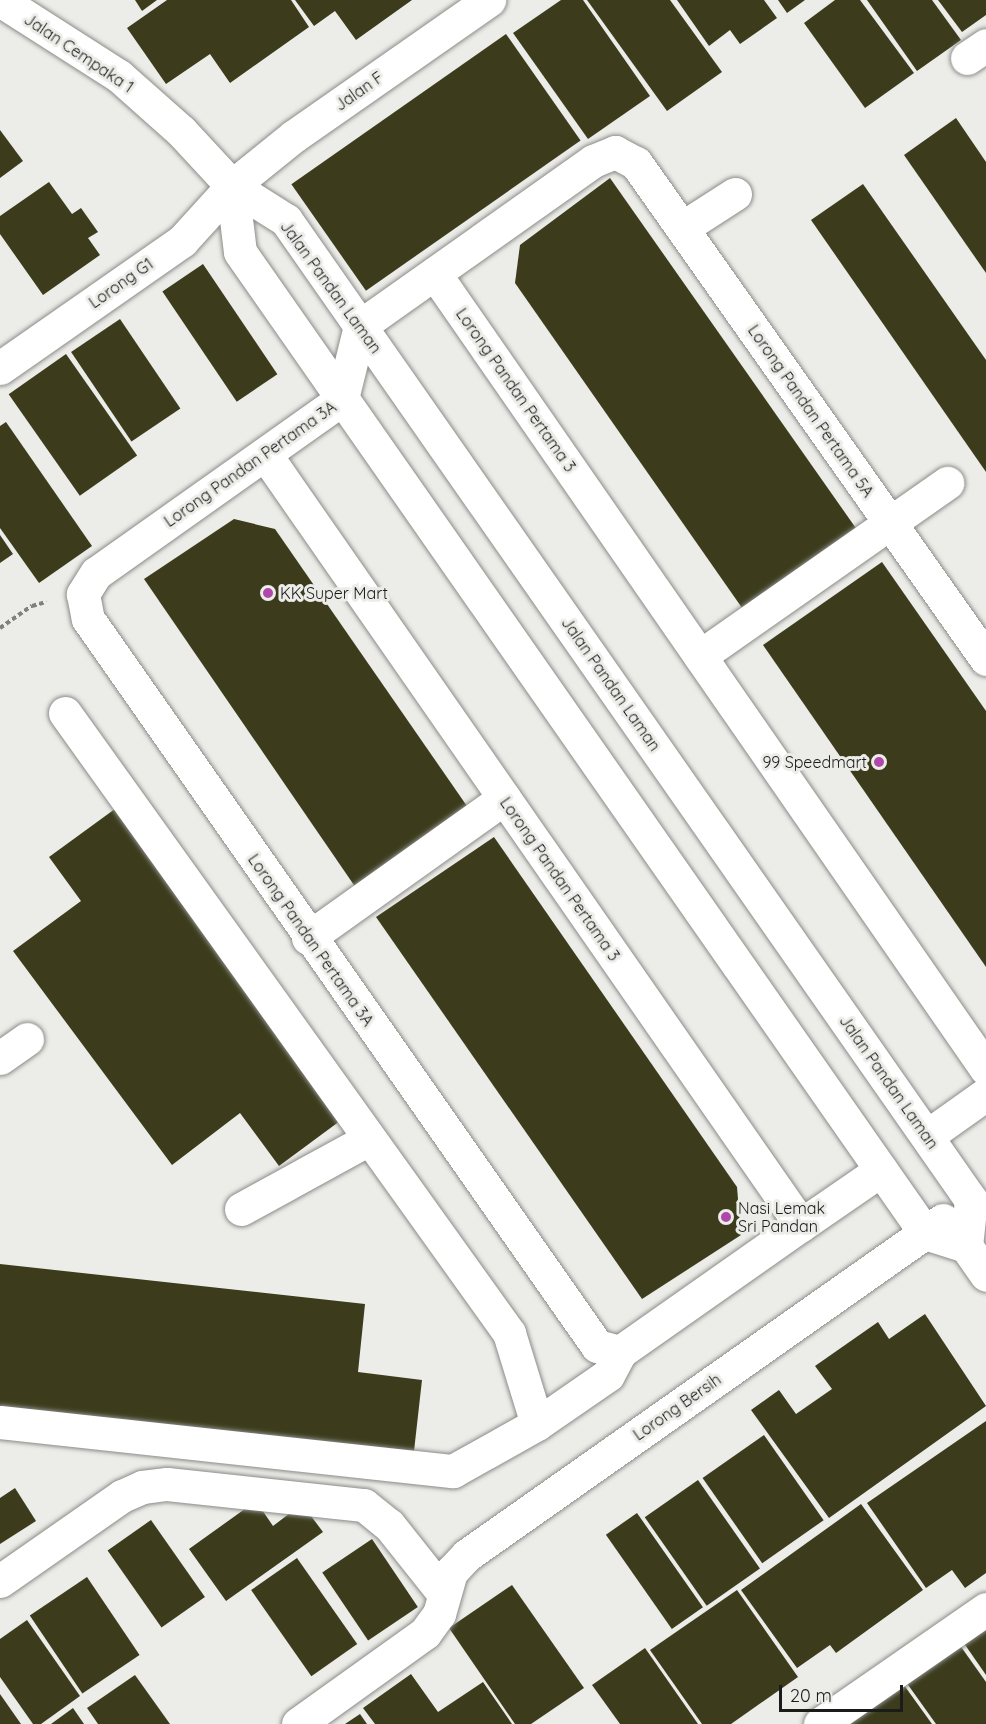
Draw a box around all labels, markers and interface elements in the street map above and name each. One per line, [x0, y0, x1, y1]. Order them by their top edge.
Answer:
street label: Jalan Cempaka 1 [21, 9, 137, 97]
street label: Jalan F [331, 67, 387, 115]
street label: Jalan Pandan Laman [277, 217, 385, 357]
street label: Lorong G1 [85, 254, 157, 312]
street label: Lorong Pandan Pertama 3 [452, 304, 580, 476]
street label: Lorong Pandan Pertama 5A [744, 321, 878, 501]
street label: Lorong Pandan Pertama 3A [160, 397, 340, 531]
place label: KK Super Mart [280, 583, 388, 603]
marker: KK Super Mart [261, 586, 275, 600]
street label: Jalan Pandan Laman [558, 613, 664, 755]
place label: 99 Speedmart [762, 752, 867, 772]
marker: 99 Speedmart [872, 755, 886, 769]
street label: Lorong Pandan Pertama 3 [496, 793, 624, 965]
street label: Lorong Pandan Pertama 3A [244, 850, 378, 1030]
street label: Jalan Pandan Laman [836, 1011, 942, 1153]
place label: Nasi Lemak Sri Pandan [738, 1198, 825, 1236]
marker: Nasi Lemak Sri Pandan [719, 1210, 733, 1224]
street label: Lorong Bersih [629, 1370, 725, 1444]
scale bar [782, 1673, 906, 1711]
text: 20 m [790, 1684, 832, 1707]

